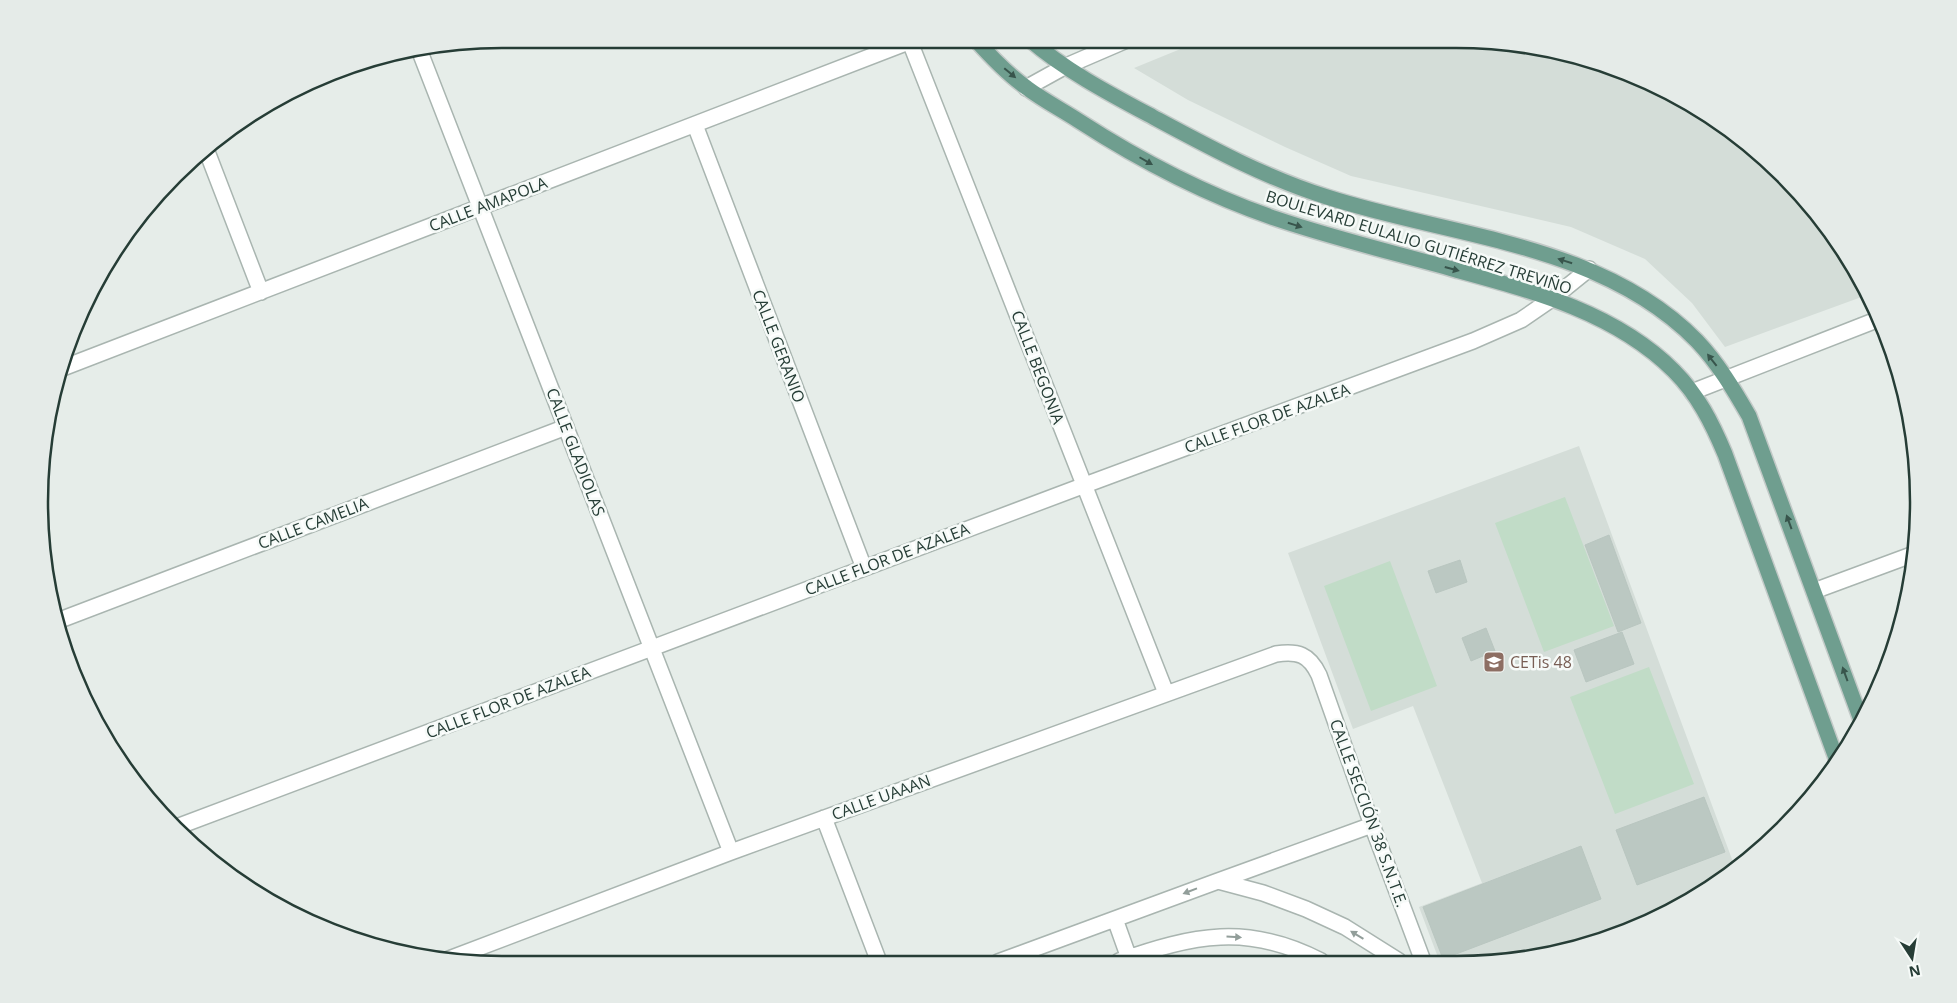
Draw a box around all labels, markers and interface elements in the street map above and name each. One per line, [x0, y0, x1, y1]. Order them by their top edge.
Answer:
one-way arrow [1003, 68, 1016, 79]
one-way arrow [1139, 157, 1153, 166]
street label: CALLE AMAPOLA [426, 171, 551, 237]
street label: BOULEVARD EULALIO GUTIÉRREZ TREVIÑO [1263, 185, 1575, 299]
one-way arrow [1288, 221, 1303, 229]
one-way arrow [1557, 257, 1572, 265]
one-way arrow [1444, 265, 1459, 273]
street label: CALLE GERANIO [747, 286, 811, 406]
street label: CALLE BEGONIA [1006, 307, 1070, 428]
one-way arrow [1707, 354, 1718, 367]
street label: CALLE FLOR DE AZALEA [1181, 378, 1354, 458]
street label: CALLE GLADIOLAS [541, 385, 611, 520]
street label: CALLE CAMELIA [255, 492, 372, 554]
one-way arrow [1785, 514, 1792, 529]
street label: CALLE FLOR DE AZALEA [802, 517, 973, 601]
school or university icon: CETis 48 [1482, 650, 1506, 674]
place label: CETis 48 [1510, 651, 1572, 673]
street label: CALLE FLOR DE AZALEA [423, 660, 594, 744]
one-way arrow [1841, 666, 1849, 681]
street label: CALLE SECCIÓN 38 S.N.T.E. [1325, 716, 1413, 910]
street label: CALLE UAAAN [828, 769, 934, 825]
one-way arrow [1182, 887, 1197, 895]
one-way arrow [1351, 930, 1364, 940]
one-way arrow [1227, 933, 1243, 941]
north arrow [1887, 933, 1937, 983]
text: N [1907, 961, 1922, 982]

